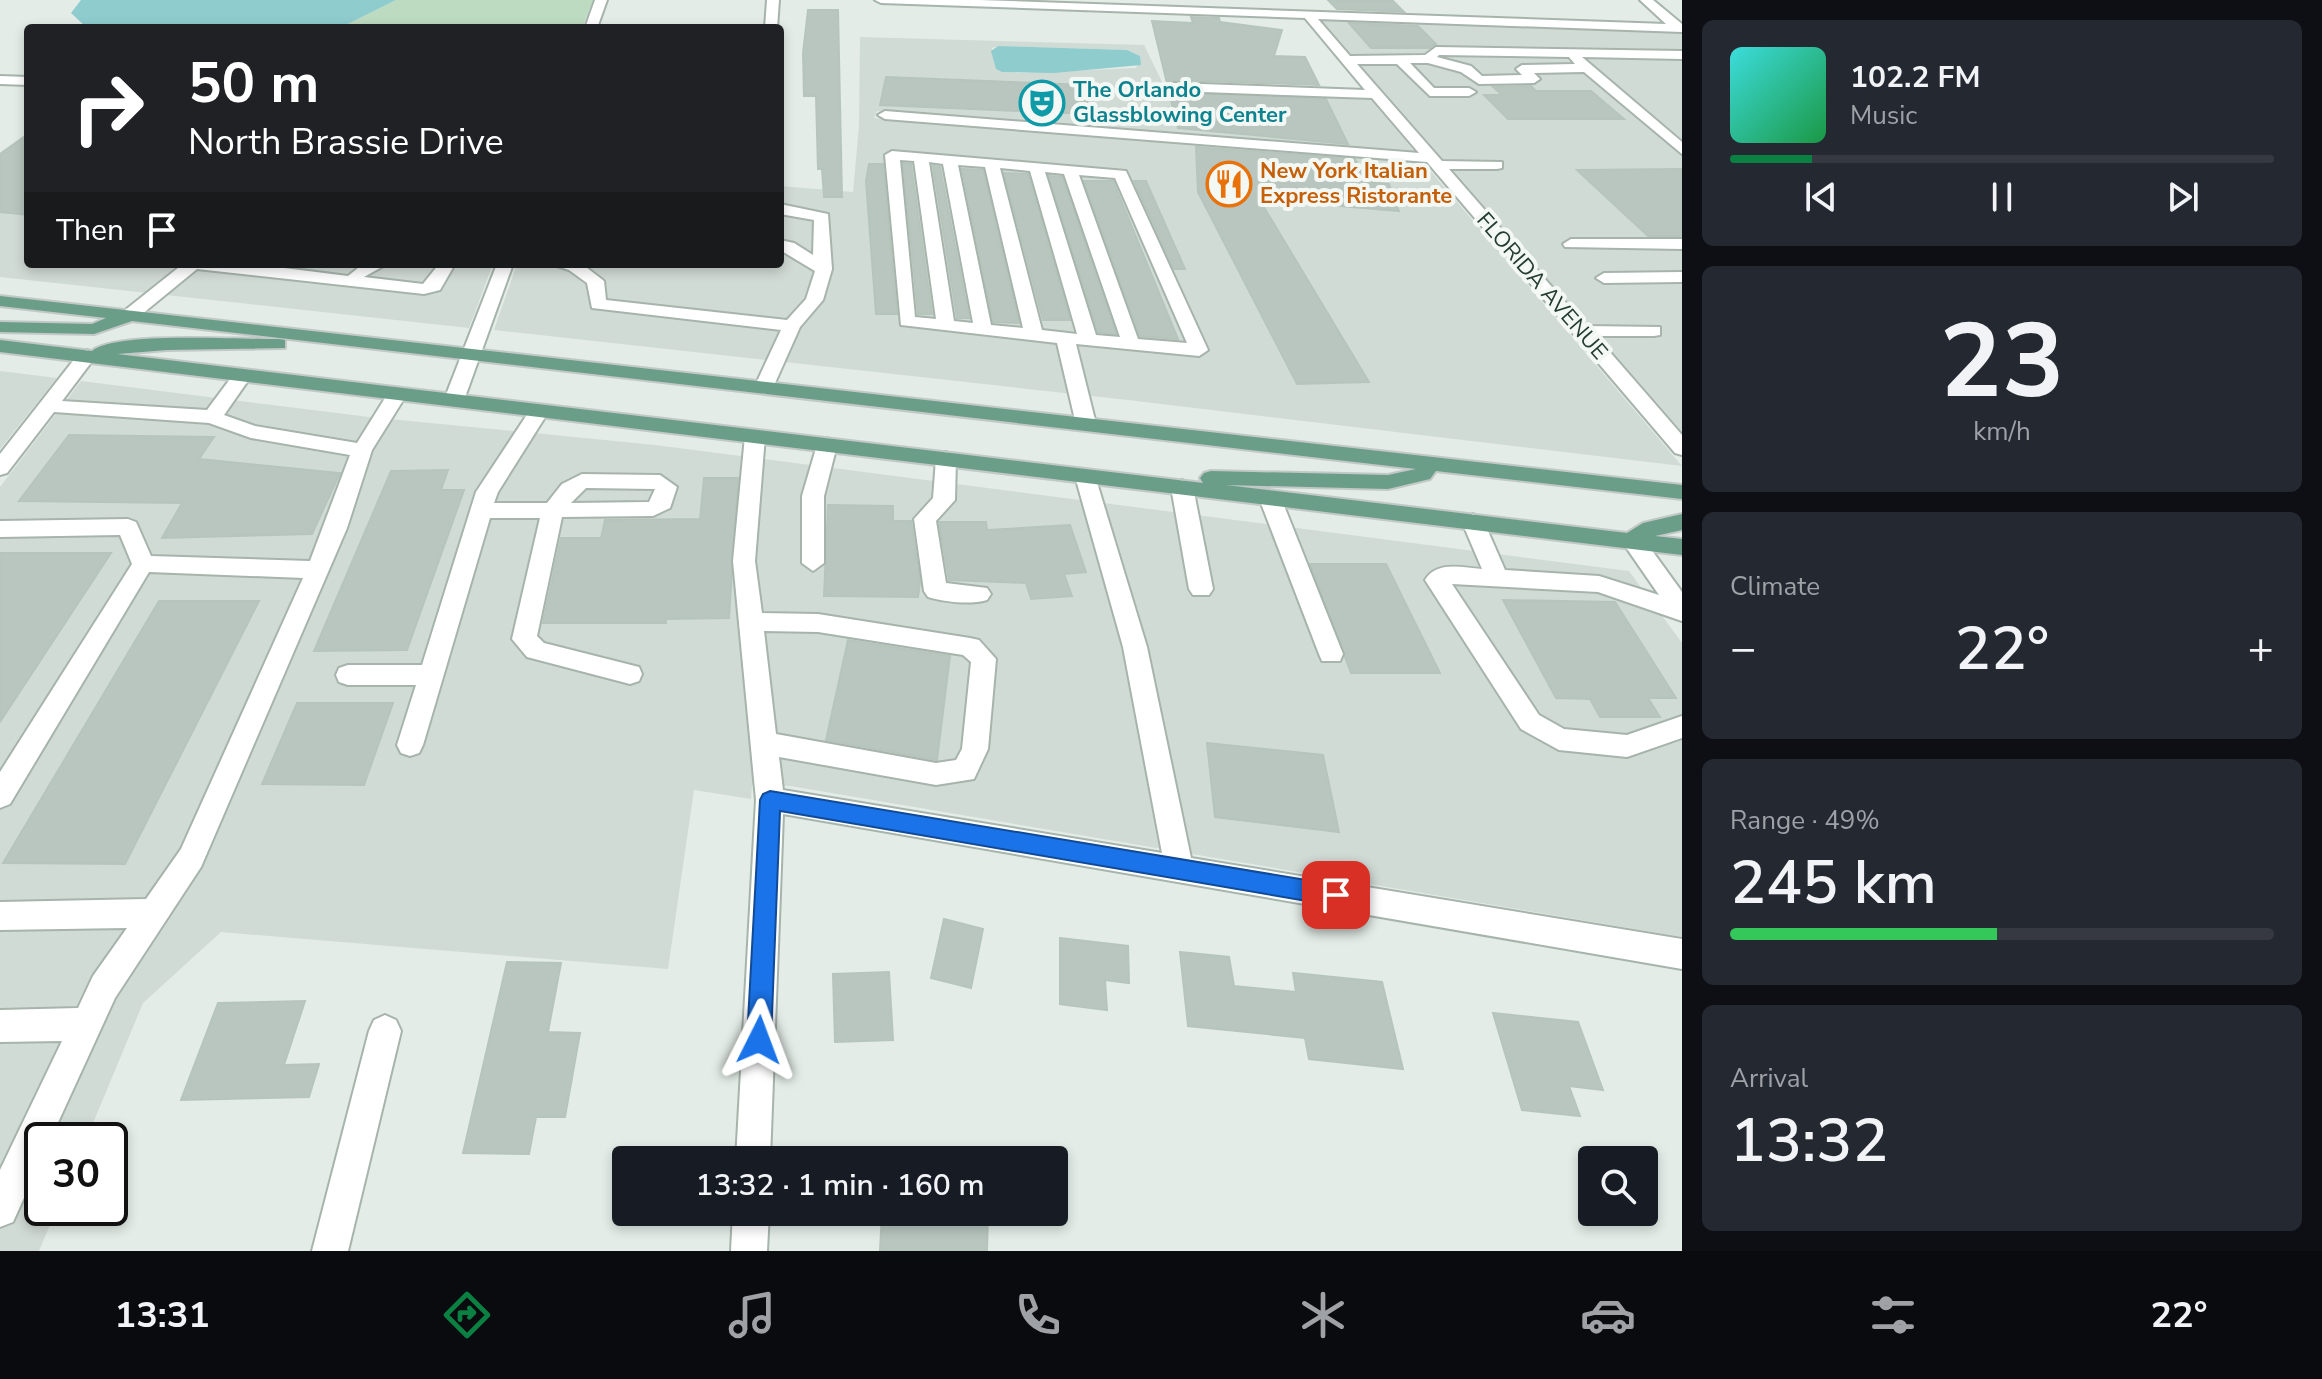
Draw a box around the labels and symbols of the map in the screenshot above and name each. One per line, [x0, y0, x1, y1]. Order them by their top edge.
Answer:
place label: The Orlando Glassblowing Center [1073, 75, 1287, 130]
theatre icon: The Orlando Glassblowing Center [1018, 79, 1066, 127]
place label: New York Italian Express Ristorante [1260, 156, 1452, 211]
restaurant icon: New York Italian Express Ristorante [1205, 160, 1253, 208]
street label: FLORIDA AVENUE [1470, 206, 1614, 366]
pin [1302, 861, 1370, 929]
position arrow [717, 998, 801, 1082]
speed limit sign: 30 [24, 1122, 128, 1226]

